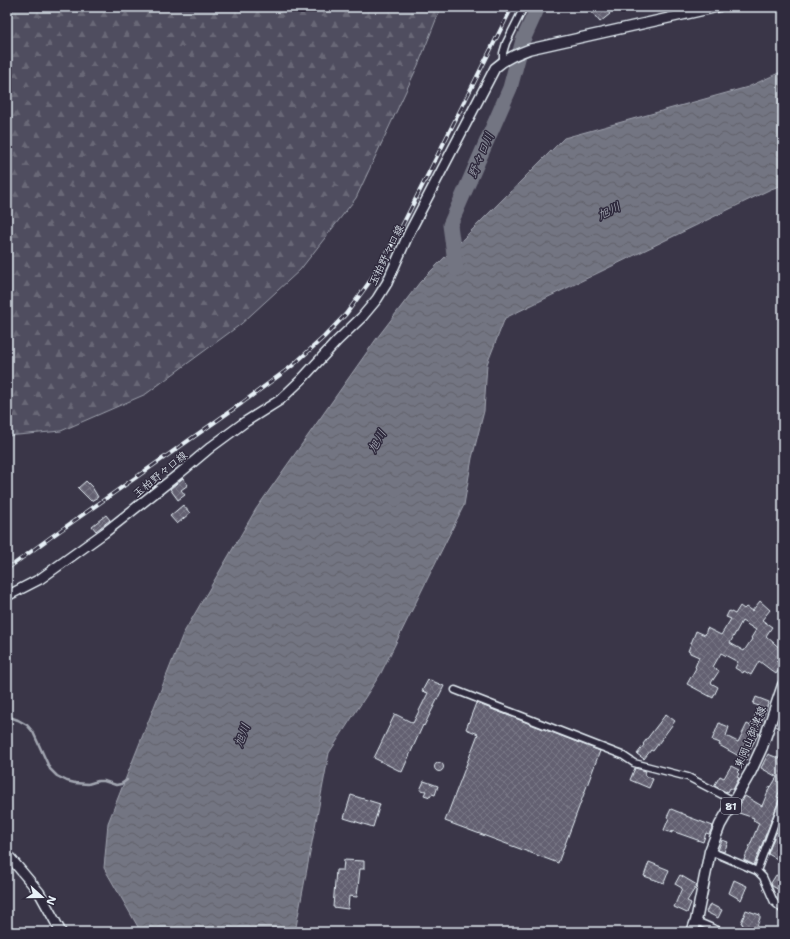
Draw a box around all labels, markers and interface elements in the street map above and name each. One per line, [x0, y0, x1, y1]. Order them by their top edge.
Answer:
water label: 野々口川 [464, 130, 498, 180]
water label: 旭川 [595, 199, 623, 223]
street label: 玉柏野々口線 [365, 222, 408, 288]
water label: 旭川 [364, 427, 390, 455]
street label: 玉柏野々口線 [130, 448, 191, 501]
street label: 東岡山御津線 [731, 704, 770, 771]
water label: 旭川 [230, 721, 254, 749]
road number: 81 [721, 798, 741, 814]
north arrow [22, 877, 62, 917]
text: N [42, 894, 59, 907]

